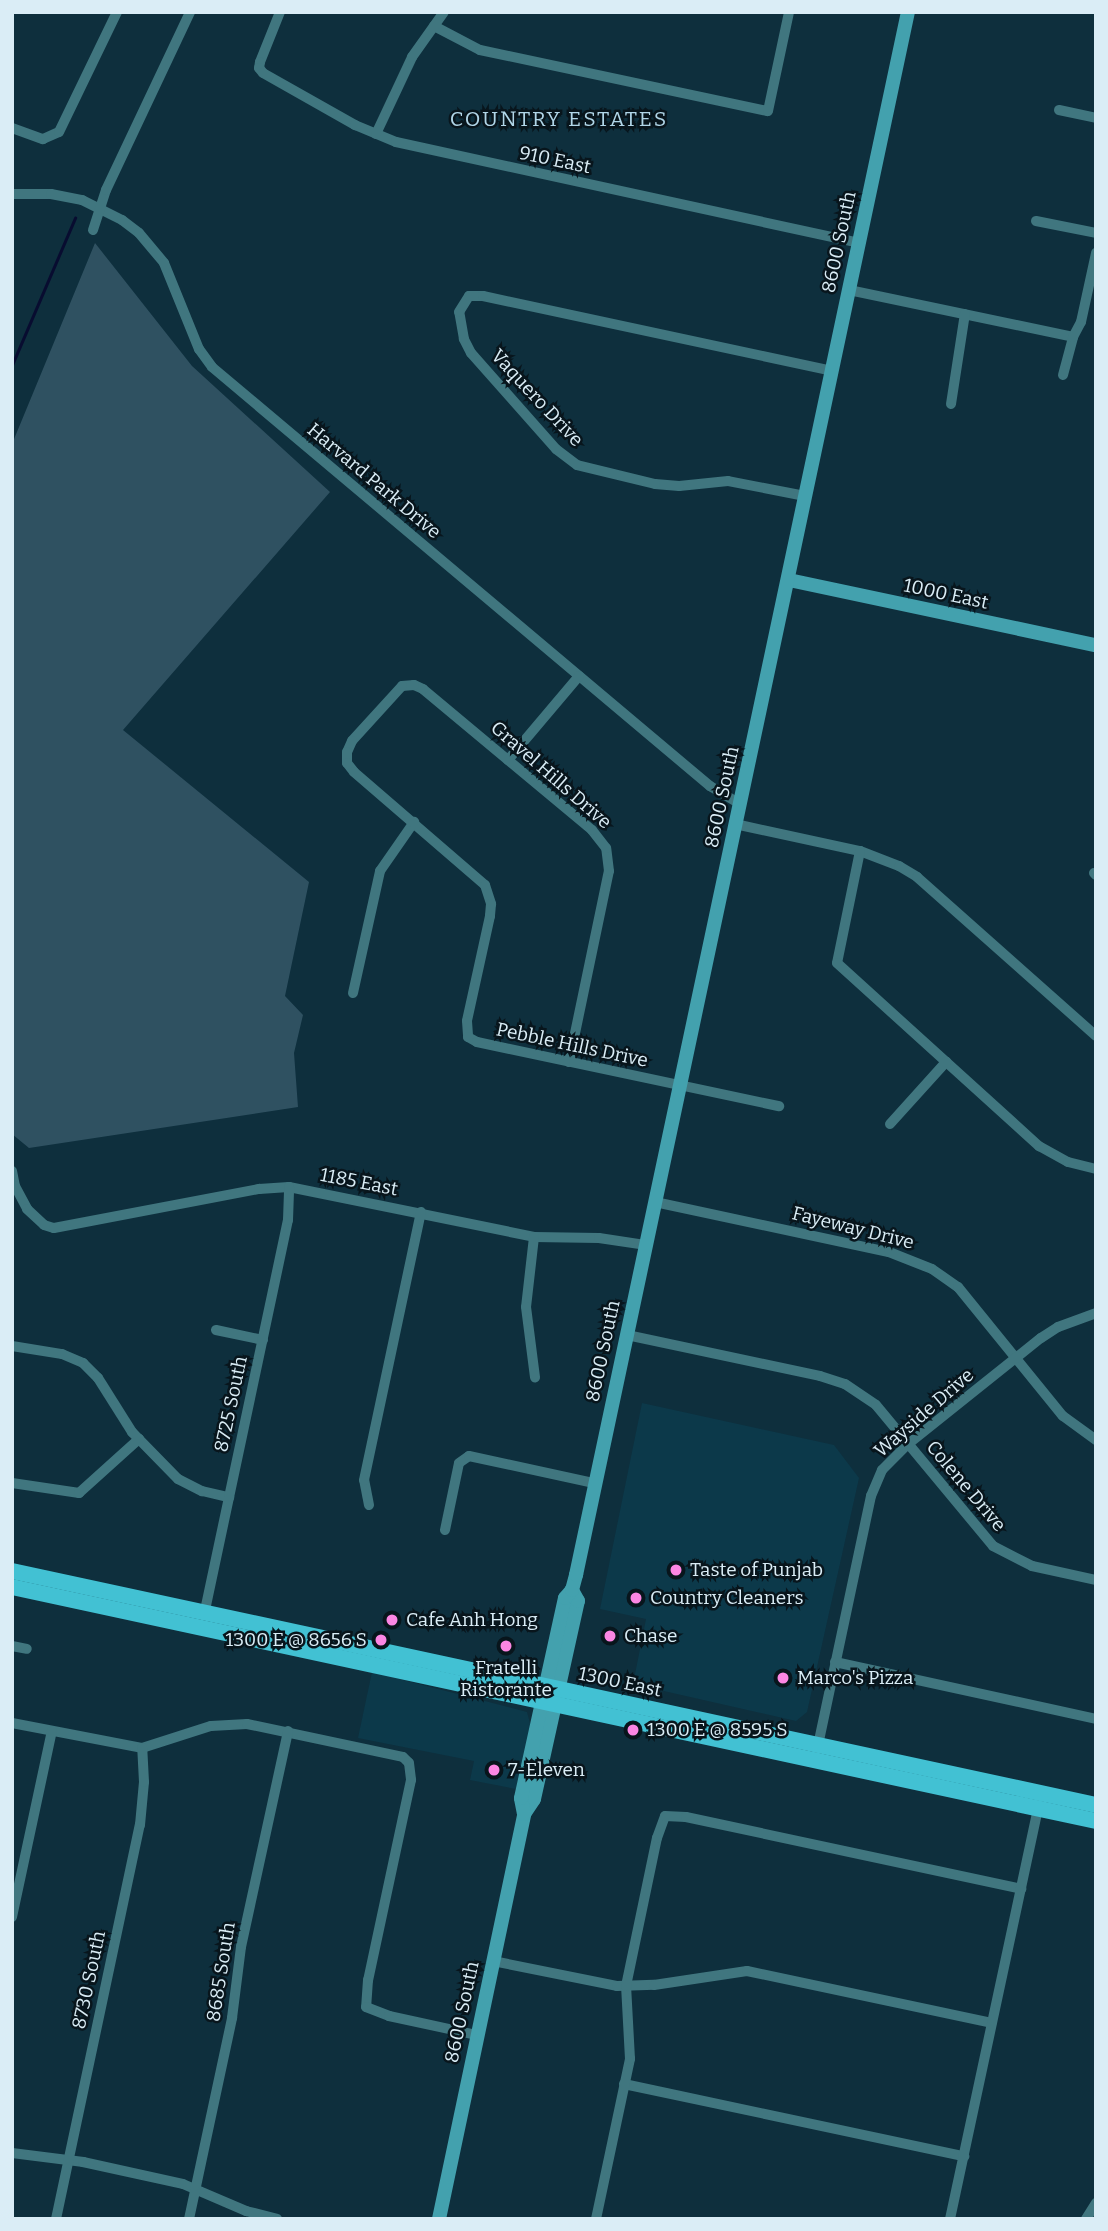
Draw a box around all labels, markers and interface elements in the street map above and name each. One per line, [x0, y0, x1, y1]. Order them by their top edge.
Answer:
district label: COUNTRY ESTATES [452, 106, 666, 132]
street label: 910 East [517, 141, 593, 179]
street label: 8600 South [817, 189, 861, 295]
street label: Vaquero Drive [486, 345, 588, 451]
street label: Harvard Park Drive [303, 418, 445, 544]
street label: 1000 East [902, 574, 990, 614]
street label: Gravel Hills Drive [486, 716, 616, 834]
street label: 8600 South [700, 744, 744, 850]
street label: Pebble Hills Drive [494, 1018, 650, 1072]
street label: 1185 East [318, 1163, 400, 1201]
street label: Fayeway Drive [790, 1202, 916, 1254]
street label: 8600 South [581, 1298, 625, 1404]
street label: 8725 South [210, 1354, 252, 1454]
street label: Wayside Drive [870, 1364, 978, 1462]
street label: Colene Drive [921, 1436, 1011, 1536]
place label: Taste of Punjab [690, 1559, 823, 1581]
marker: Taste of Punjab [668, 1562, 684, 1578]
place label: Country Cleaners [650, 1587, 803, 1609]
marker: Country Cleaners [628, 1590, 644, 1606]
place label: Cafe Anh Hong [406, 1609, 538, 1631]
marker: Cafe Anh Hong [384, 1612, 400, 1628]
place label: Chase [624, 1625, 677, 1647]
marker: Chase [602, 1628, 618, 1644]
place label: 1300 E @ 8656 S [226, 1629, 367, 1651]
marker: 1300 E @ 8656 S [373, 1632, 389, 1648]
marker: Fratelli Ristorante [498, 1638, 514, 1654]
place label: Fratelli Ristorante [460, 1657, 552, 1701]
street label: 1300 East [576, 1662, 664, 1702]
place label: Marco's Pizza [797, 1667, 913, 1689]
marker: Marco's Pizza [775, 1670, 791, 1686]
place label: 1300 E @ 8595 S [647, 1719, 788, 1741]
marker: 1300 E @ 8595 S [625, 1722, 641, 1738]
place label: 7-Eleven [508, 1759, 585, 1781]
marker: 7-Eleven [486, 1762, 502, 1778]
street label: 8685 South [202, 1921, 240, 2023]
street label: 8730 South [67, 1929, 111, 2031]
street label: 8600 South [440, 1959, 484, 2065]

